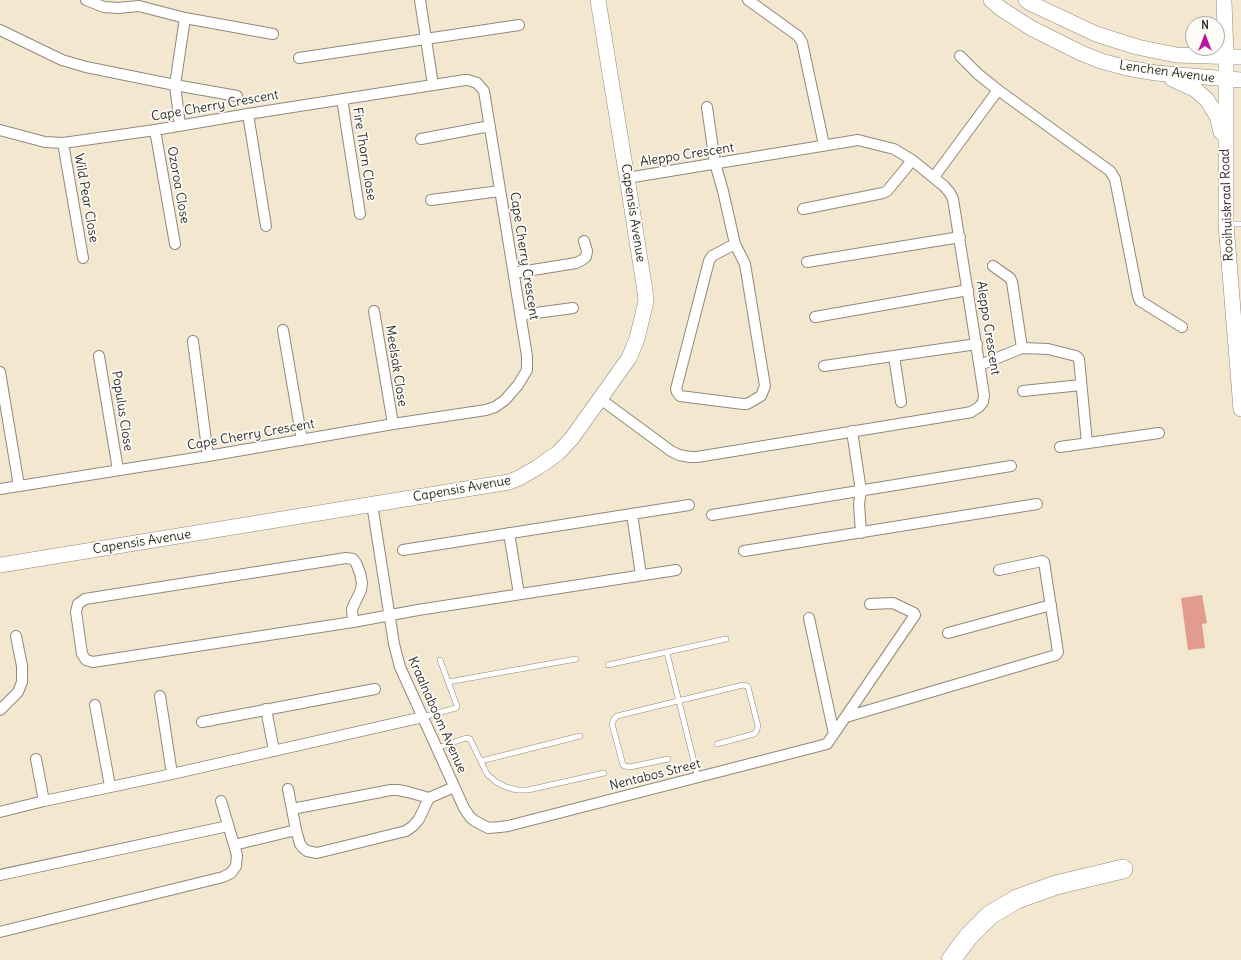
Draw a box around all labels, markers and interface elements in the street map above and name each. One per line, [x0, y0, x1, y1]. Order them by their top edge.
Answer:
north arrow [1185, 16, 1225, 56]
text: N [1201, 18, 1209, 32]
street label: Lenchen Avenue [1118, 58, 1216, 86]
street label: Cape Cherry Crescent [150, 87, 280, 125]
street label: Fire Thorn Close [349, 106, 379, 202]
street label: Aleppo Crescent [639, 140, 735, 170]
street label: Ozoroa Close [164, 145, 192, 225]
street label: Rooihuiskraal Road [1217, 148, 1237, 262]
street label: Wild Pear Close [70, 152, 102, 244]
street label: Capensis Avenue [618, 163, 648, 263]
street label: Cape Cherry Crescent [506, 191, 542, 321]
street label: Aleppo Crescent [973, 280, 1003, 376]
street label: Meelsak Close [382, 324, 410, 408]
street label: Populus Close [108, 370, 136, 452]
street label: Cape Cherry Crescent [186, 416, 316, 454]
street label: Capensis Avenue [412, 473, 512, 505]
street label: Capensis Avenue [92, 527, 192, 557]
street label: Kraalnaboom Avenue [404, 654, 470, 776]
street label: Nentabos Street [608, 756, 702, 794]

